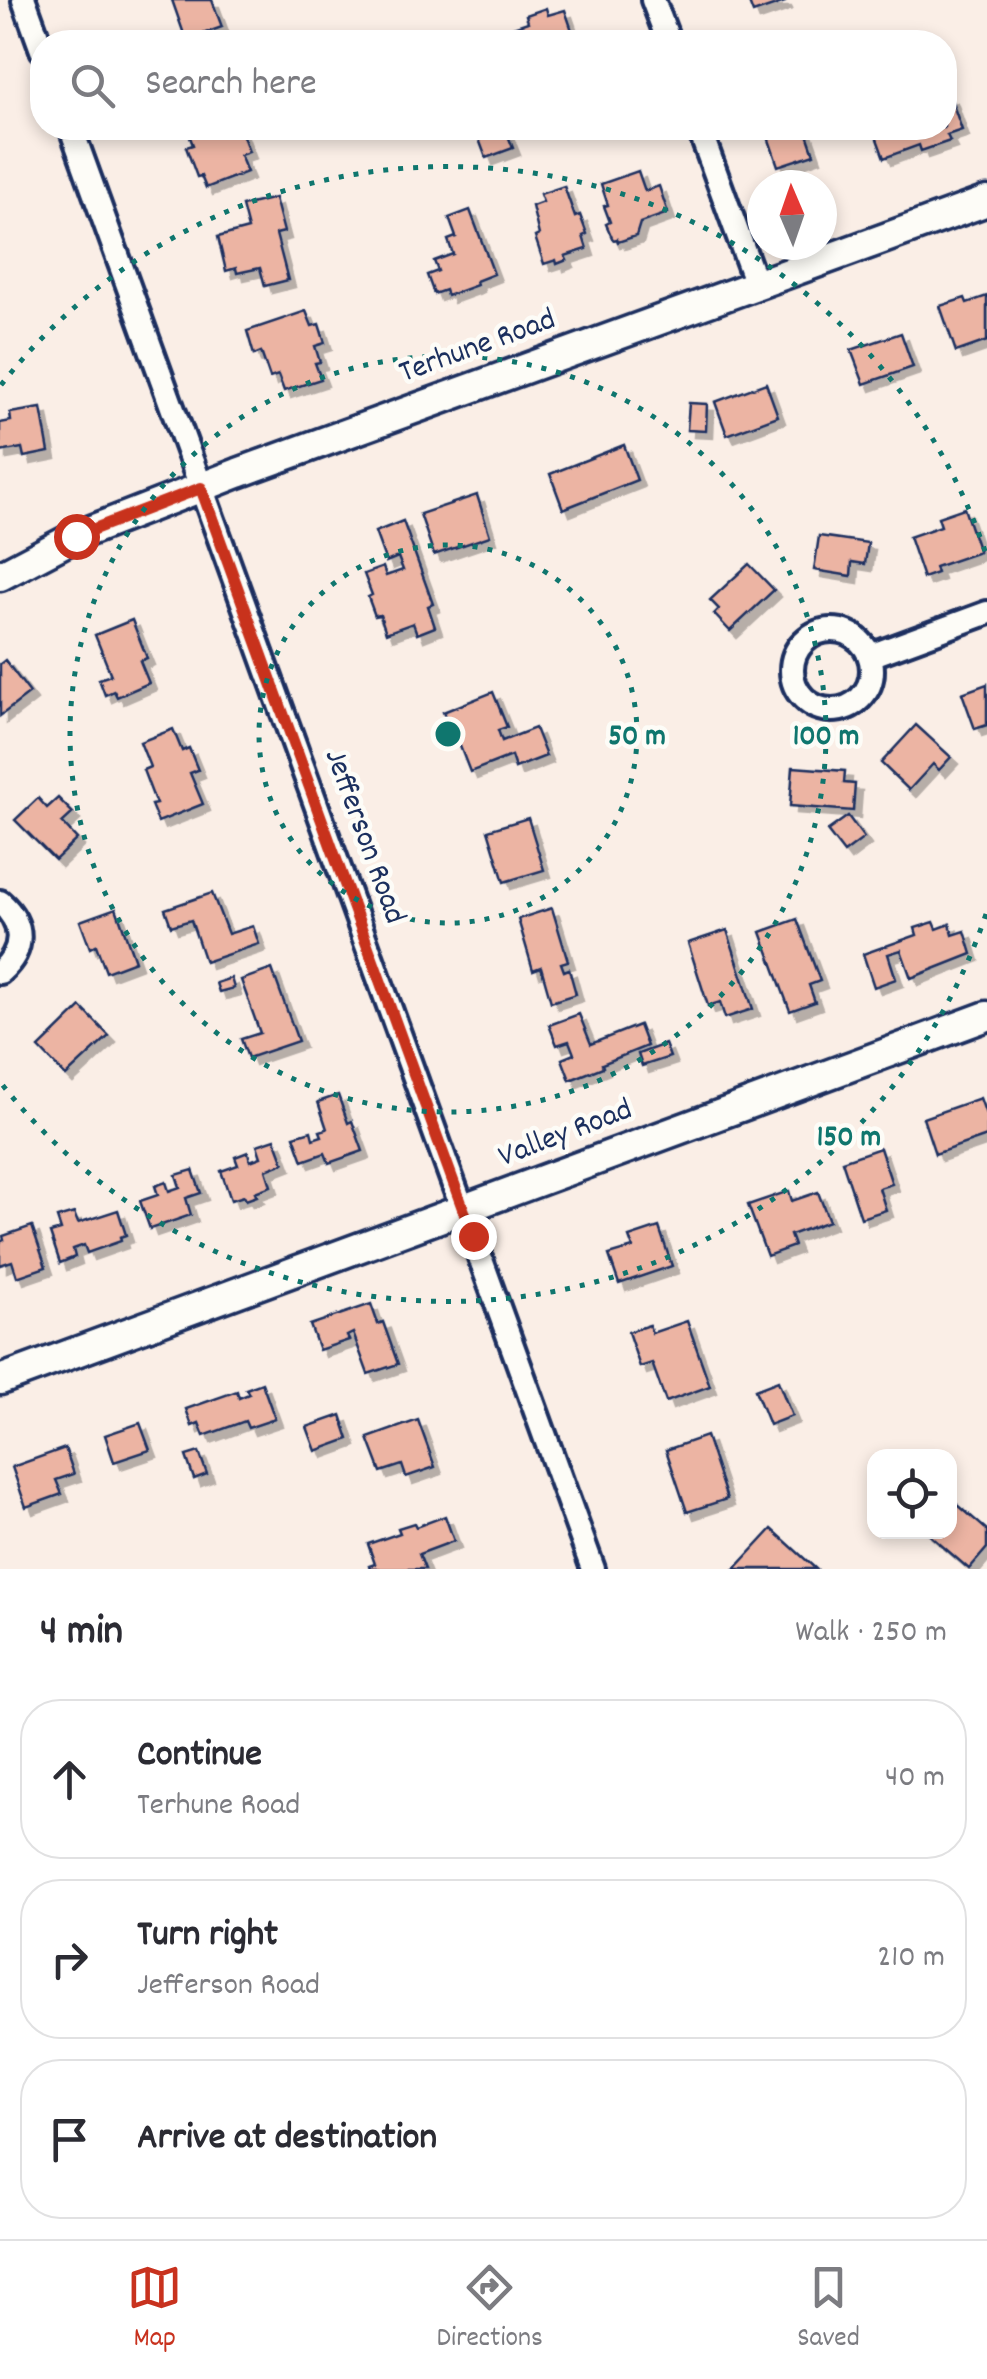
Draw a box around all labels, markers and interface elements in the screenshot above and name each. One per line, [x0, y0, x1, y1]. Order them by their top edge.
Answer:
search box [30, 30, 957, 140]
icon: search [65, 58, 120, 113]
text: Search here [145, 58, 317, 113]
north arrow [747, 170, 837, 260]
street label: Terhune Road [393, 298, 563, 398]
route start [54, 514, 100, 560]
centre of rings [430, 716, 466, 752]
text: 50 m [608, 717, 666, 760]
text: 100 m [793, 717, 859, 760]
street label: Jefferson Road [310, 743, 416, 931]
street label: Valley Road [492, 1088, 640, 1182]
text: 150 m [817, 1118, 881, 1161]
route end [451, 1214, 497, 1260]
map controls [867, 1449, 957, 1539]
button: locate [867, 1449, 957, 1539]
text: 4 min [40, 1604, 123, 1664]
text: Walk · 250 m [795, 1611, 947, 1657]
text: Continue [137, 1729, 262, 1784]
icon: ahead [42, 1752, 97, 1807]
text: 40 m [885, 1756, 945, 1802]
text: Terhune Road [137, 1784, 300, 1830]
text: Turn right [137, 1909, 278, 1964]
icon: right [42, 1932, 97, 1987]
text: 210 m [877, 1936, 945, 1982]
text: Jefferson Road [137, 1964, 320, 2010]
icon: arrive [42, 2112, 97, 2167]
text: Arrive at destination [137, 2112, 437, 2167]
tab: Map [127, 2260, 182, 2360]
tab: Directions [437, 2260, 543, 2360]
tab: Saved [797, 2260, 860, 2360]

